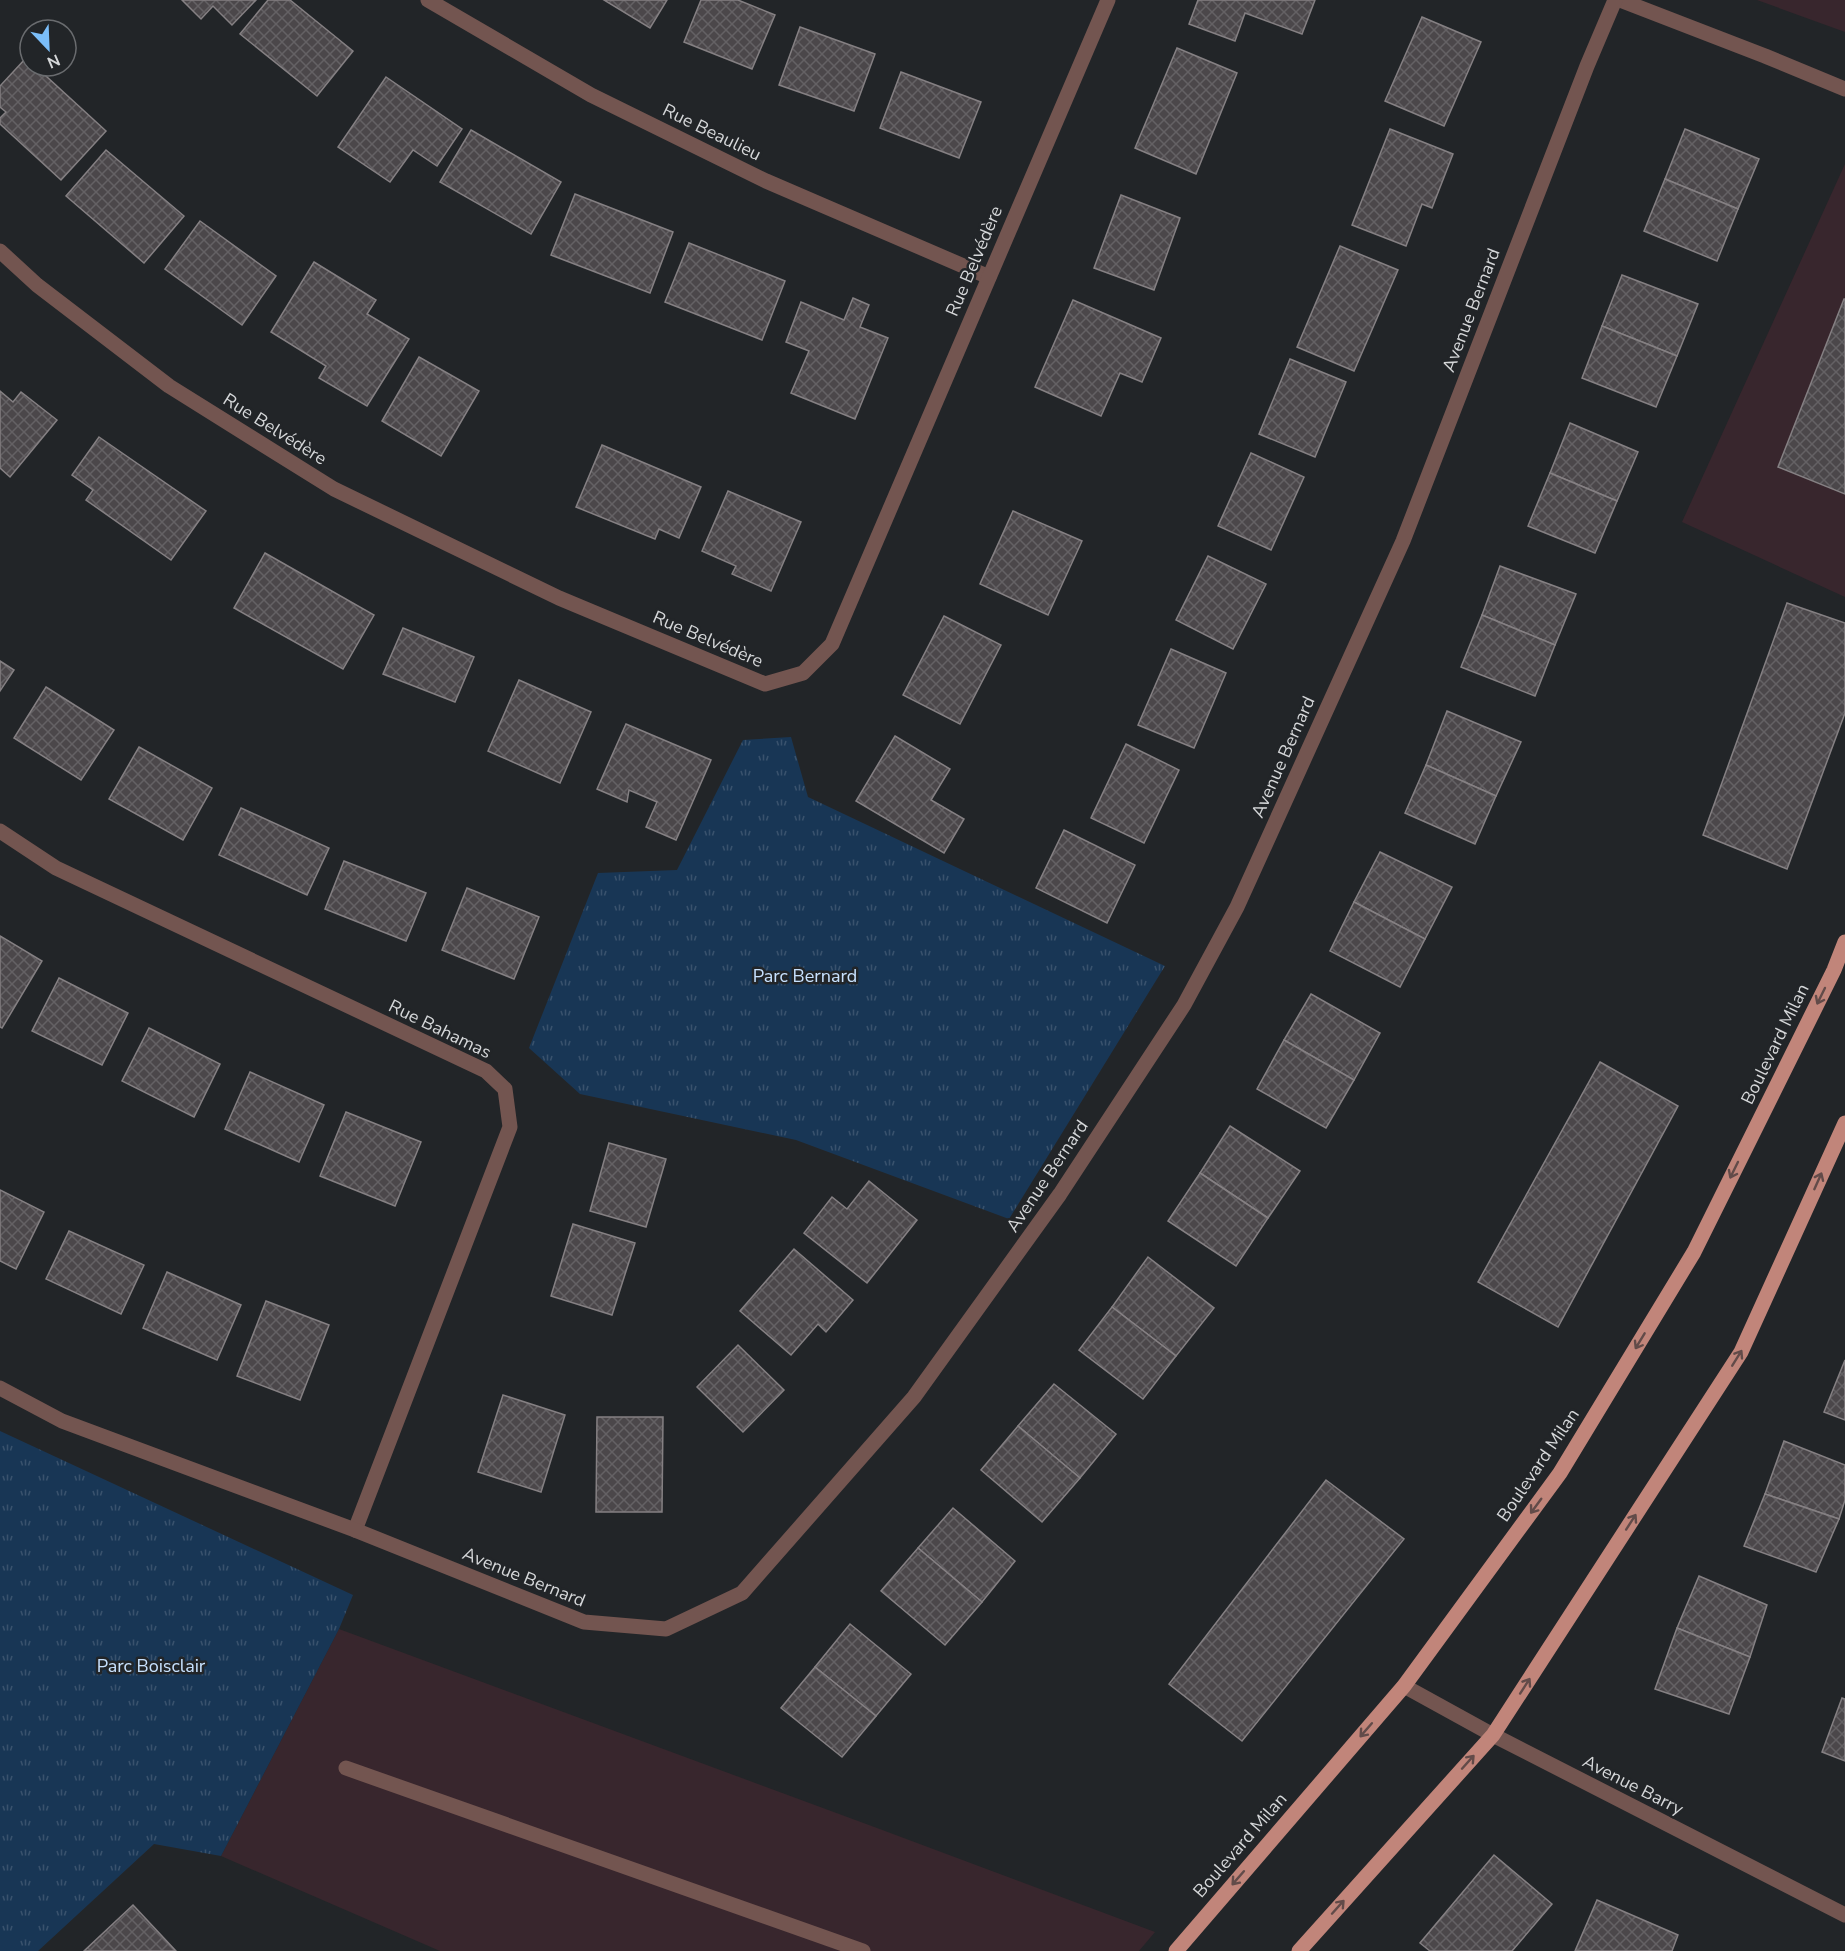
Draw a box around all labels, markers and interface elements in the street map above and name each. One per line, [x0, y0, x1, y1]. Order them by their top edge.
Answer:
north arrow [18, 18, 78, 78]
text: N [44, 48, 63, 73]
street label: Rue Beaulieu [659, 98, 765, 166]
street label: Rue Belvédère [940, 202, 1008, 320]
street label: Avenue Bernard [1436, 245, 1506, 375]
street label: Rue Belvédère [219, 388, 331, 470]
street label: Rue Belvédère [649, 605, 767, 673]
street label: Avenue Bernard [1245, 692, 1321, 822]
park label: Parc Bernard [753, 964, 857, 988]
street label: Boulevard Milan [1735, 980, 1815, 1108]
one-way arrow [1815, 986, 1826, 1004]
street label: Rue Bahamas [385, 994, 495, 1064]
street label: Avenue Bernard [1001, 1115, 1093, 1237]
one-way arrow [1728, 1161, 1740, 1178]
one-way arrow [1813, 1173, 1825, 1191]
one-way arrow [1634, 1332, 1646, 1349]
one-way arrow [1731, 1350, 1743, 1367]
street label: Boulevard Milan [1491, 1404, 1585, 1526]
one-way arrow [1530, 1497, 1543, 1513]
one-way arrow [1625, 1514, 1637, 1531]
street label: Avenue Bernard [459, 1541, 589, 1613]
park label: Parc Boisclair [97, 1654, 206, 1678]
one-way arrow [1519, 1678, 1531, 1695]
one-way arrow [1359, 1722, 1373, 1737]
street label: Avenue Barry [1578, 1749, 1688, 1821]
one-way arrow [1461, 1755, 1475, 1770]
street label: Boulevard Milan [1188, 1787, 1292, 1903]
one-way arrow [1232, 1870, 1245, 1886]
one-way arrow [1331, 1900, 1345, 1915]

